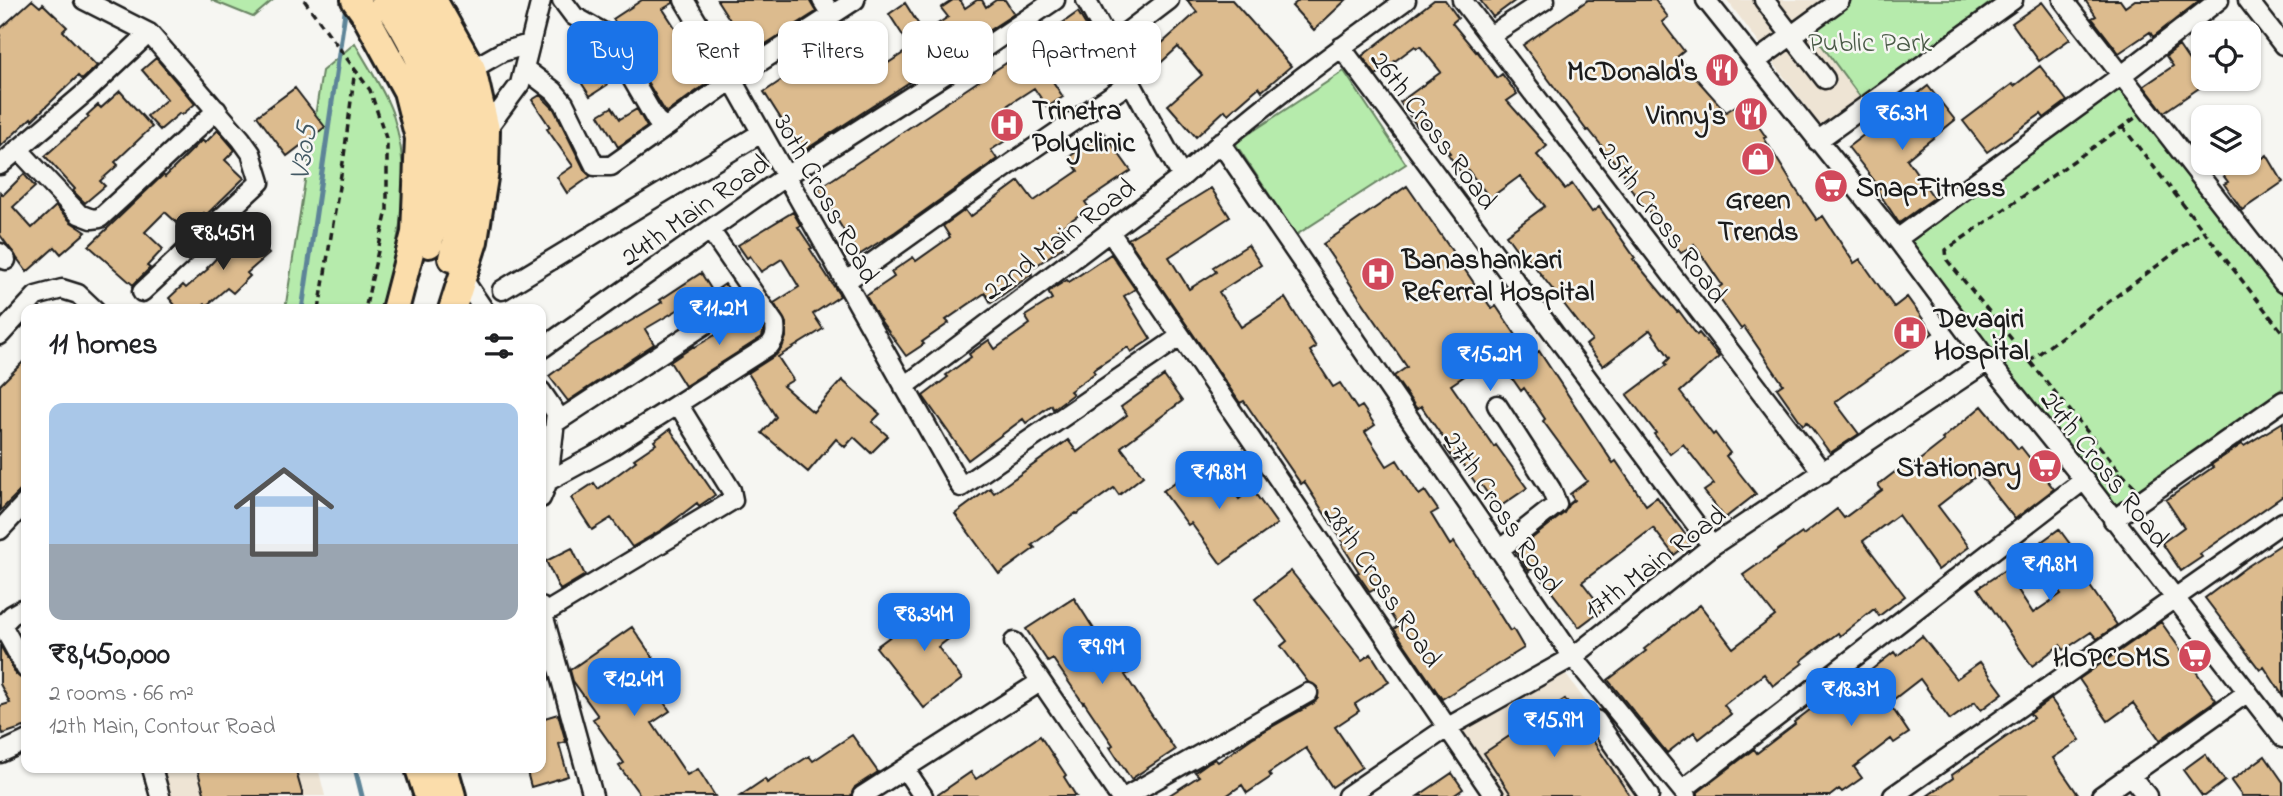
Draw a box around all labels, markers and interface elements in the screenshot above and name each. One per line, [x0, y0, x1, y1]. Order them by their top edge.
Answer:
chip: Buy [567, 21, 658, 84]
chip: Rent [672, 21, 764, 84]
chip: Filters [778, 21, 888, 84]
chip: New [902, 21, 993, 84]
chip: Apartment [1007, 21, 1161, 84]
map controls [2191, 21, 2261, 175]
button: locate [2191, 21, 2261, 91]
park label: Public Park [1808, 24, 1933, 65]
street label: 26th Cross Road [1358, 43, 1506, 220]
restaurant icon: McDonald's [1703, 51, 1741, 89]
place label: McDonald's [1567, 53, 1698, 94]
place label: Trinetra Polyclinic [1032, 92, 1135, 165]
pin: ₹6.3M [1853, 92, 1951, 152]
restaurant icon: Vinny's [1732, 95, 1770, 133]
place label: Vinny's [1645, 97, 1726, 138]
text: ₹6.3M [1876, 98, 1928, 131]
button: layers [2191, 105, 2261, 175]
hospital icon: Trinetra Polyclinic [988, 106, 1026, 144]
street label: 30th Cross Road [761, 107, 889, 292]
water label: V305 [279, 118, 331, 184]
street label: 25th Cross Road [1586, 133, 1736, 313]
shop icon: Green Trends [1739, 140, 1777, 178]
street label: 24th Main Road [613, 145, 779, 279]
supermarket icon: SnapFitness [1812, 167, 1850, 205]
street label: 22nd Main Road [975, 169, 1146, 312]
place label: SnapFitness [1856, 169, 2006, 210]
place label: Green Trends [1717, 181, 1799, 254]
pin: ₹8.45M [166, 212, 280, 272]
text: ₹8.45M [191, 218, 255, 251]
place label: Banashankari Referral Hospital [1400, 241, 1595, 314]
hospital icon: Banashankari Referral Hospital [1359, 255, 1397, 293]
pin: ₹11.2M [662, 288, 776, 347]
text: ₹11.2M [690, 293, 748, 326]
place label: Devagiri Hospital [1932, 300, 2029, 373]
hospital icon: Devagiri Hospital [1891, 314, 1929, 352]
text: 11 homes [49, 324, 157, 368]
icon: filters [480, 327, 518, 365]
pin: ₹15.2M [1433, 334, 1547, 393]
text: ₹15.2M [1458, 339, 1522, 372]
street label: 24th Cross Road [2029, 383, 2178, 558]
street label: 27th Cross Road [1431, 423, 1571, 603]
supermarket icon: Stationary [2026, 447, 2064, 485]
icon: home [221, 449, 347, 575]
place label: Stationary [1896, 449, 2021, 490]
pin: ₹19.8M [1162, 452, 1276, 511]
text: ₹19.8M [1191, 457, 1247, 490]
street label: 17th Main Road [1576, 496, 1736, 631]
street label: 28th Cross Road [1311, 497, 1451, 677]
pin: ₹19.8M [1993, 544, 2107, 603]
text: ₹19.8M [2022, 549, 2078, 582]
pin: ₹8.34M [867, 594, 981, 653]
text: ₹8.34M [894, 599, 954, 632]
pin: ₹9.9M [1053, 626, 1151, 686]
text: ₹9.9M [1079, 632, 1125, 665]
text: ₹8,450,000 [49, 634, 170, 678]
supermarket icon: HOPCOMS [2176, 637, 2214, 675]
place label: HOPCOMS [2053, 639, 2170, 680]
pin: ₹12.4M [577, 658, 691, 718]
text: ₹12.4M [604, 664, 664, 697]
pin: ₹18.3M [1794, 668, 1908, 728]
text: ₹18.3M [1822, 674, 1880, 707]
text: 2 rooms · 66 m² [49, 678, 194, 711]
pin: ₹15.9M [1497, 700, 1611, 759]
text: ₹15.9M [1524, 705, 1584, 738]
text: 12th Main, Contour Road [49, 711, 275, 744]

